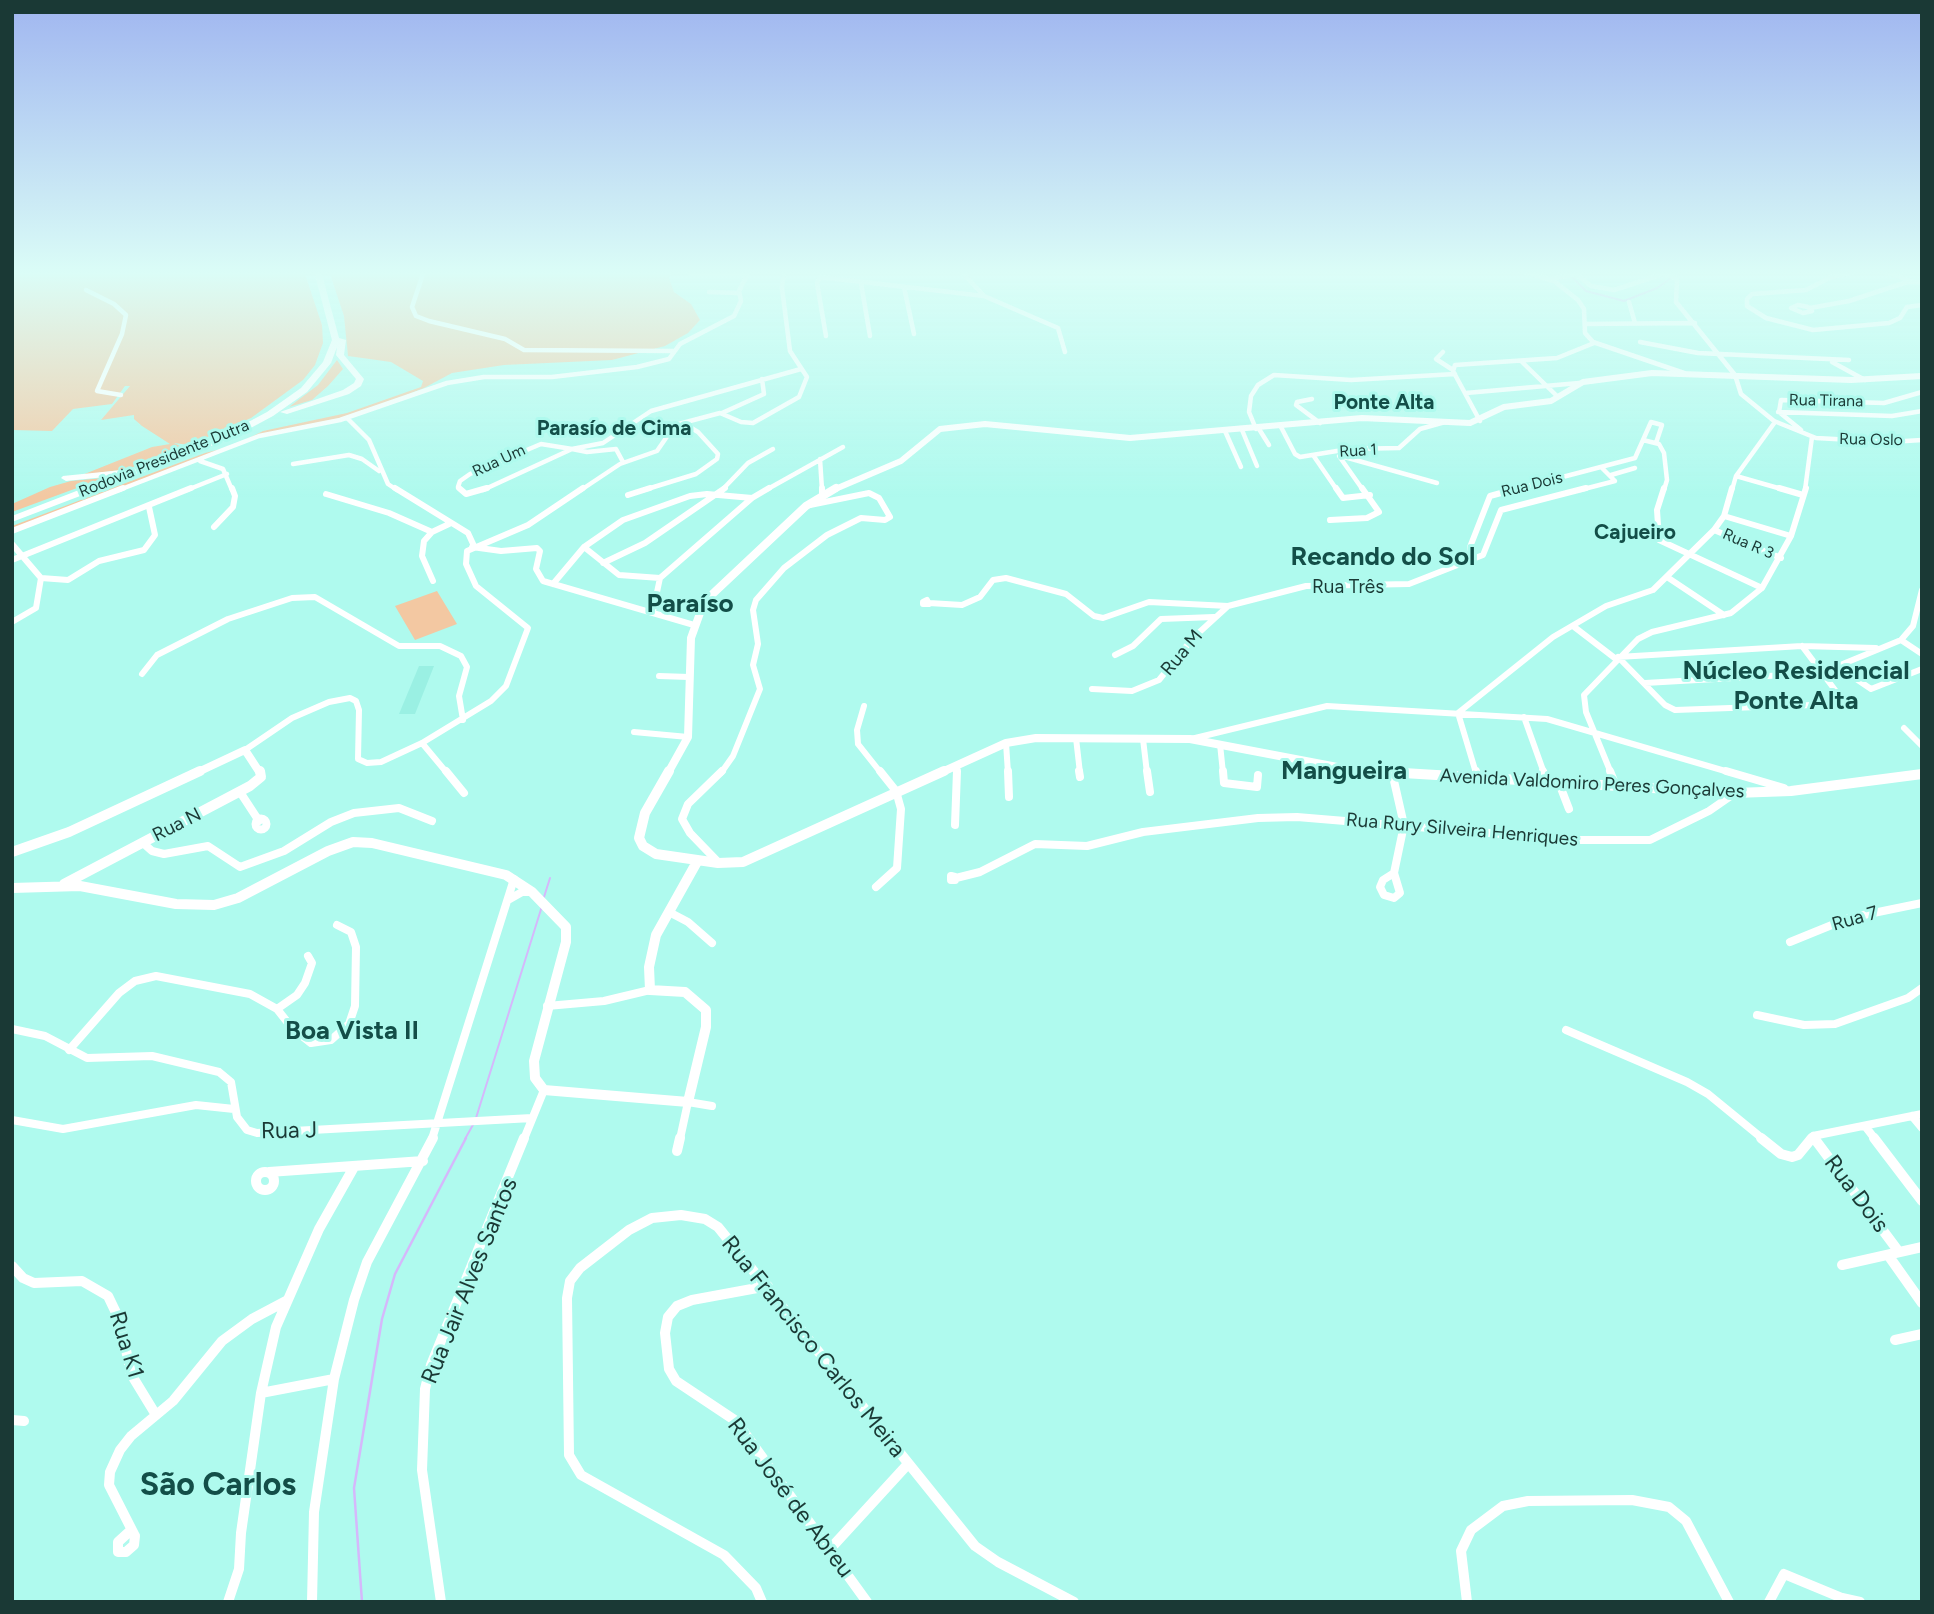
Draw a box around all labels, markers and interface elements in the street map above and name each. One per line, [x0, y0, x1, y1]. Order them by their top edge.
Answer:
district label: Ponte Alta [1333, 390, 1435, 416]
street label: Rua Tirana [1789, 391, 1863, 411]
street label: Rodovia Presidente Dutra [76, 416, 252, 502]
district label: Parasío de Cima [537, 416, 691, 442]
street label: Rua Oslo [1839, 430, 1903, 450]
street label: Rua Um [470, 440, 528, 482]
street label: Rua 1 [1339, 440, 1377, 462]
street label: Rua Dois [1499, 468, 1565, 502]
district label: Cajueiro [1594, 520, 1676, 546]
street label: Rua R 3 [1720, 525, 1776, 563]
district label: Recando do Sol [1291, 541, 1475, 573]
street label: Rua Três [1312, 576, 1384, 598]
district label: Paraíso [646, 588, 734, 620]
street label: Rua M [1156, 625, 1208, 681]
district label: Núcleo Residencial Ponte Alta [1682, 655, 1910, 716]
district label: Mangueira [1281, 755, 1407, 787]
street label: Avenida Valdomiro Peres Gonçalves [1439, 765, 1745, 803]
street label: Rua N [149, 803, 205, 847]
street label: Rua Rury Silveira Henriques [1345, 808, 1579, 852]
street label: Rua 7 [1829, 902, 1881, 936]
district label: Boa Vista II [285, 1015, 419, 1047]
street label: Rua J [261, 1117, 317, 1145]
street label: Rua Dois [1818, 1150, 1894, 1238]
street label: Rua Jair Alves Santos [416, 1174, 524, 1388]
street label: Rua Francisco Carlos Meira [715, 1231, 911, 1463]
street label: Rua K1 [103, 1308, 149, 1382]
street label: Rua José de Abreu [721, 1413, 859, 1583]
district label: São Carlos [140, 1467, 296, 1505]

